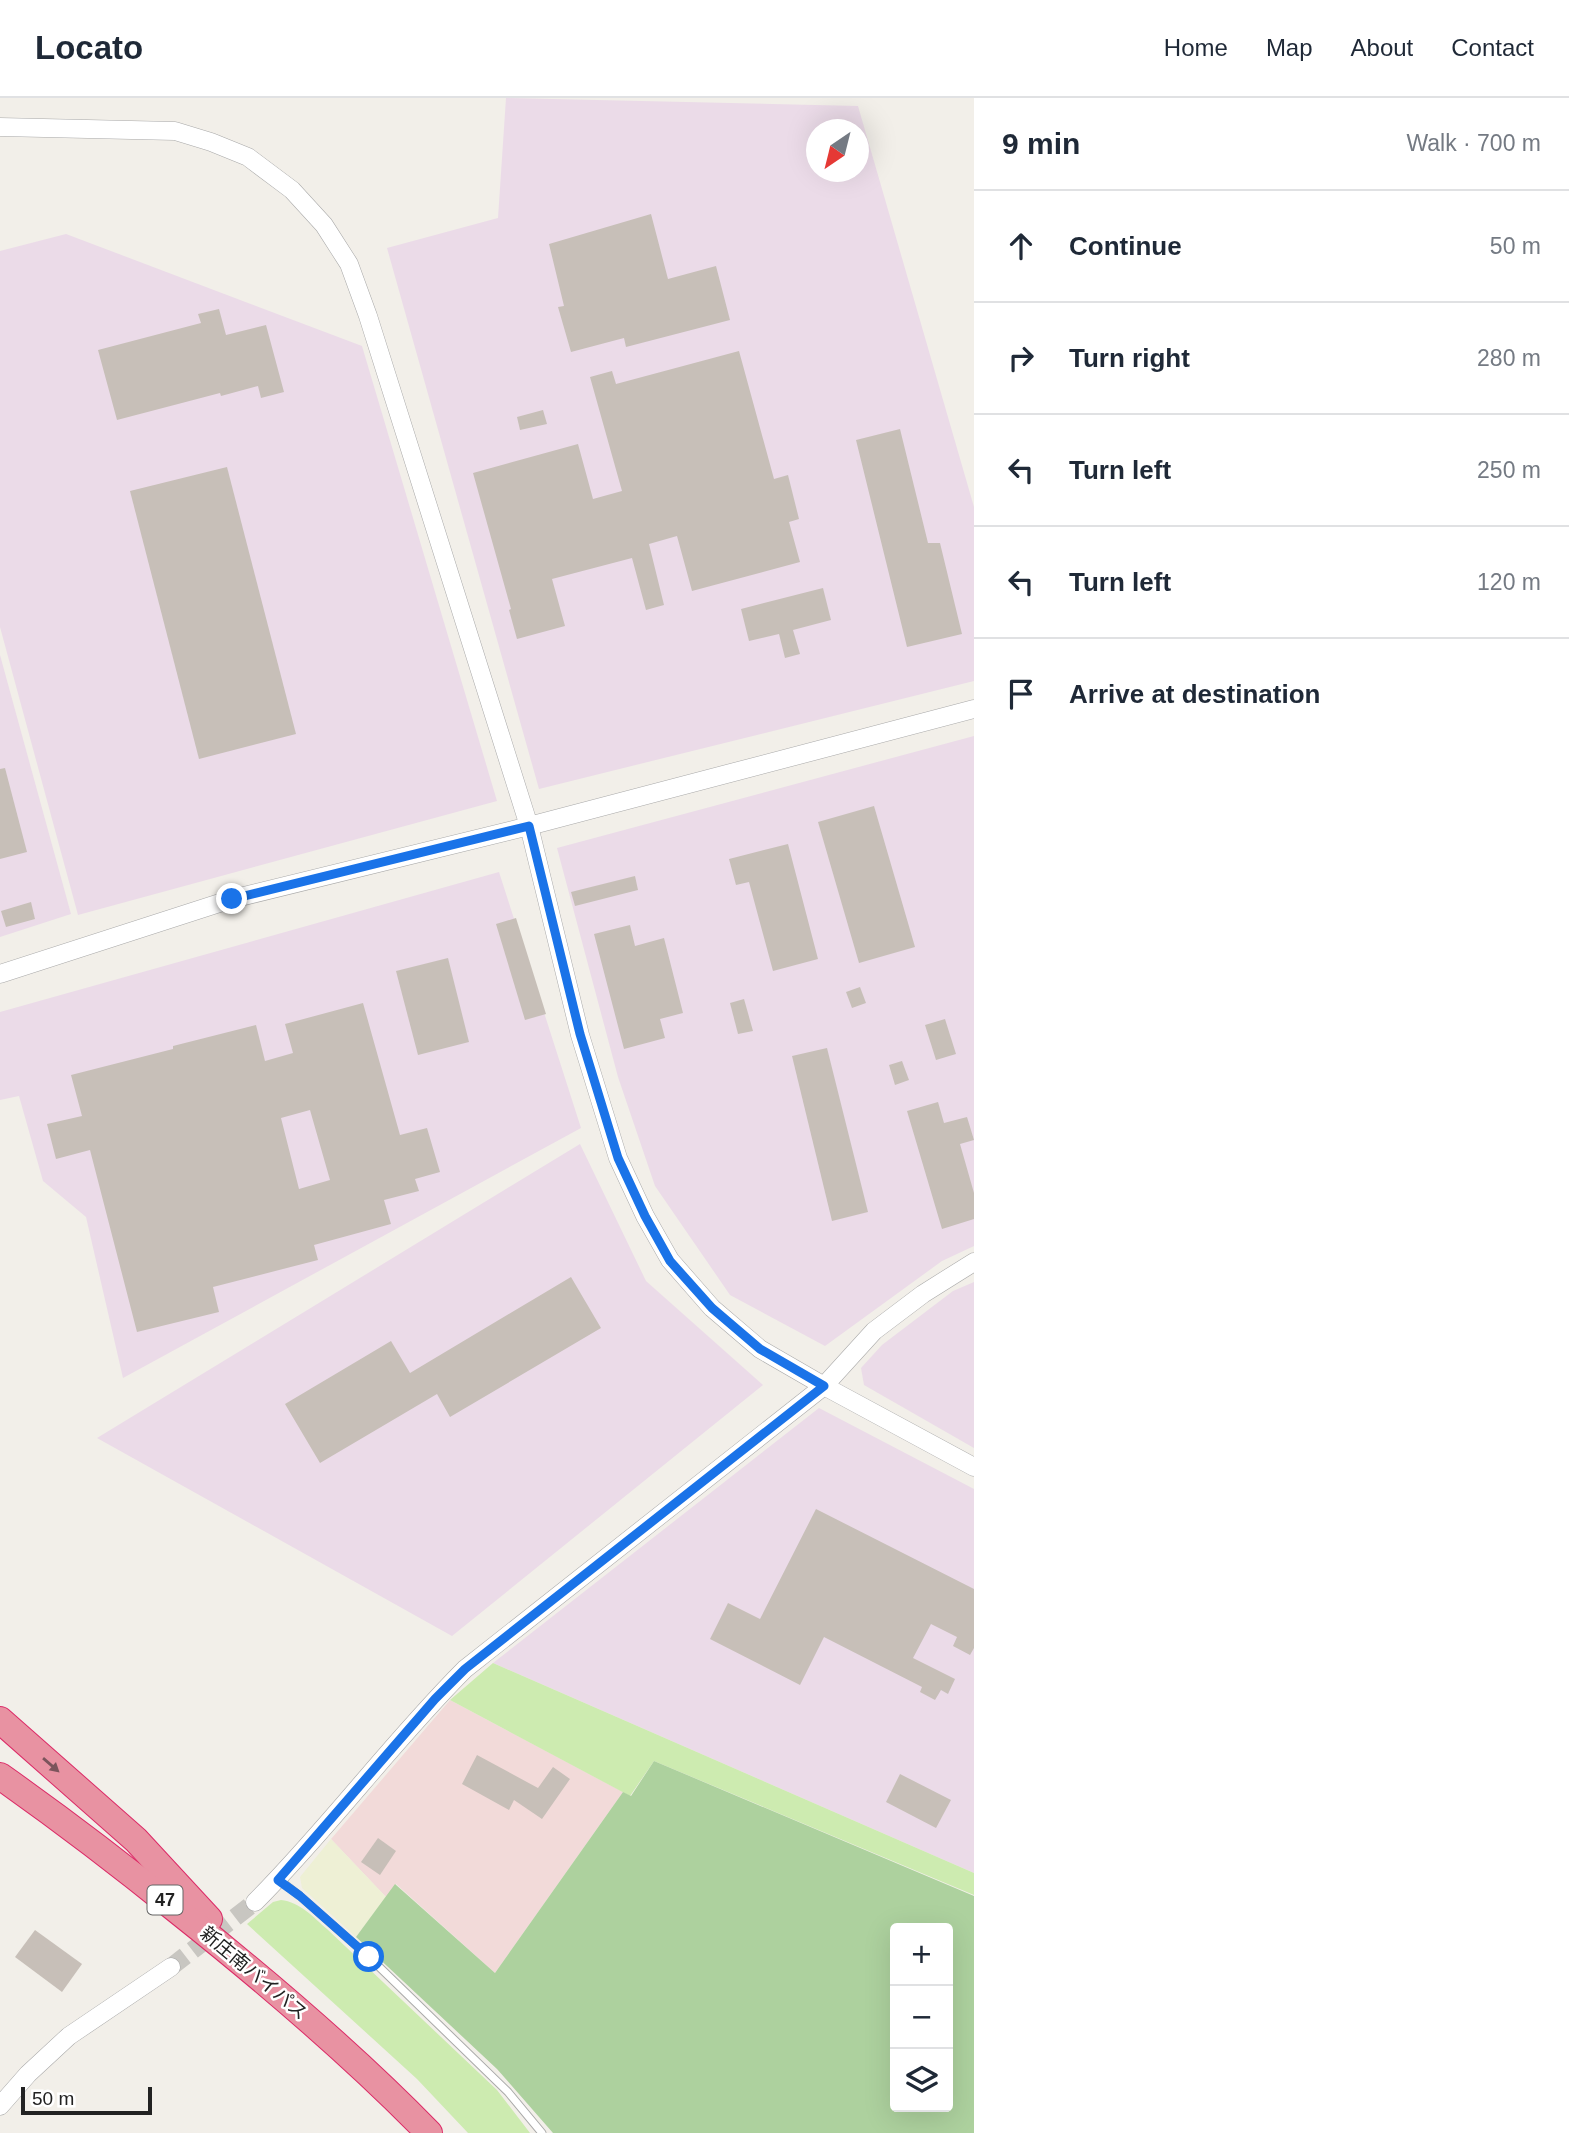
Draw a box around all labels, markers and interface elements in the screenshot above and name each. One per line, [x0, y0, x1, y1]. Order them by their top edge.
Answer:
text: Locato [35, 29, 143, 66]
text: Home [1164, 34, 1228, 61]
text: Map [1266, 34, 1313, 61]
text: About [1351, 34, 1413, 61]
text: Contact [1451, 34, 1534, 61]
north arrow [806, 119, 869, 182]
text: 9 min [1002, 127, 1080, 160]
text: Walk · 700 m [1406, 130, 1541, 156]
icon: ahead [1002, 227, 1040, 265]
text: Continue [1069, 231, 1182, 261]
text: 50 m [1490, 233, 1541, 259]
icon: right [1002, 339, 1040, 377]
text: Turn right [1069, 343, 1190, 373]
text: 280 m [1477, 345, 1541, 371]
icon: left [1002, 451, 1040, 489]
text: Turn left [1069, 455, 1171, 485]
text: 250 m [1477, 457, 1541, 483]
icon: left [1002, 563, 1040, 601]
text: Turn left [1069, 567, 1171, 597]
text: 120 m [1477, 569, 1541, 595]
icon: arrive [1002, 675, 1040, 713]
text: Arrive at destination [1069, 679, 1320, 709]
route end [216, 883, 247, 914]
one-way arrow [43, 1757, 60, 1772]
road number: 47 [148, 1886, 182, 1914]
street label: 新庄南バイパス [196, 1922, 312, 2024]
map controls [890, 1923, 953, 2112]
button: + [890, 1923, 953, 1986]
route start [353, 1941, 384, 1972]
button: − [890, 1986, 953, 2049]
button: layers [890, 2049, 953, 2112]
scale bar [21, 2084, 152, 2116]
text: 50 m [32, 2088, 74, 2109]

